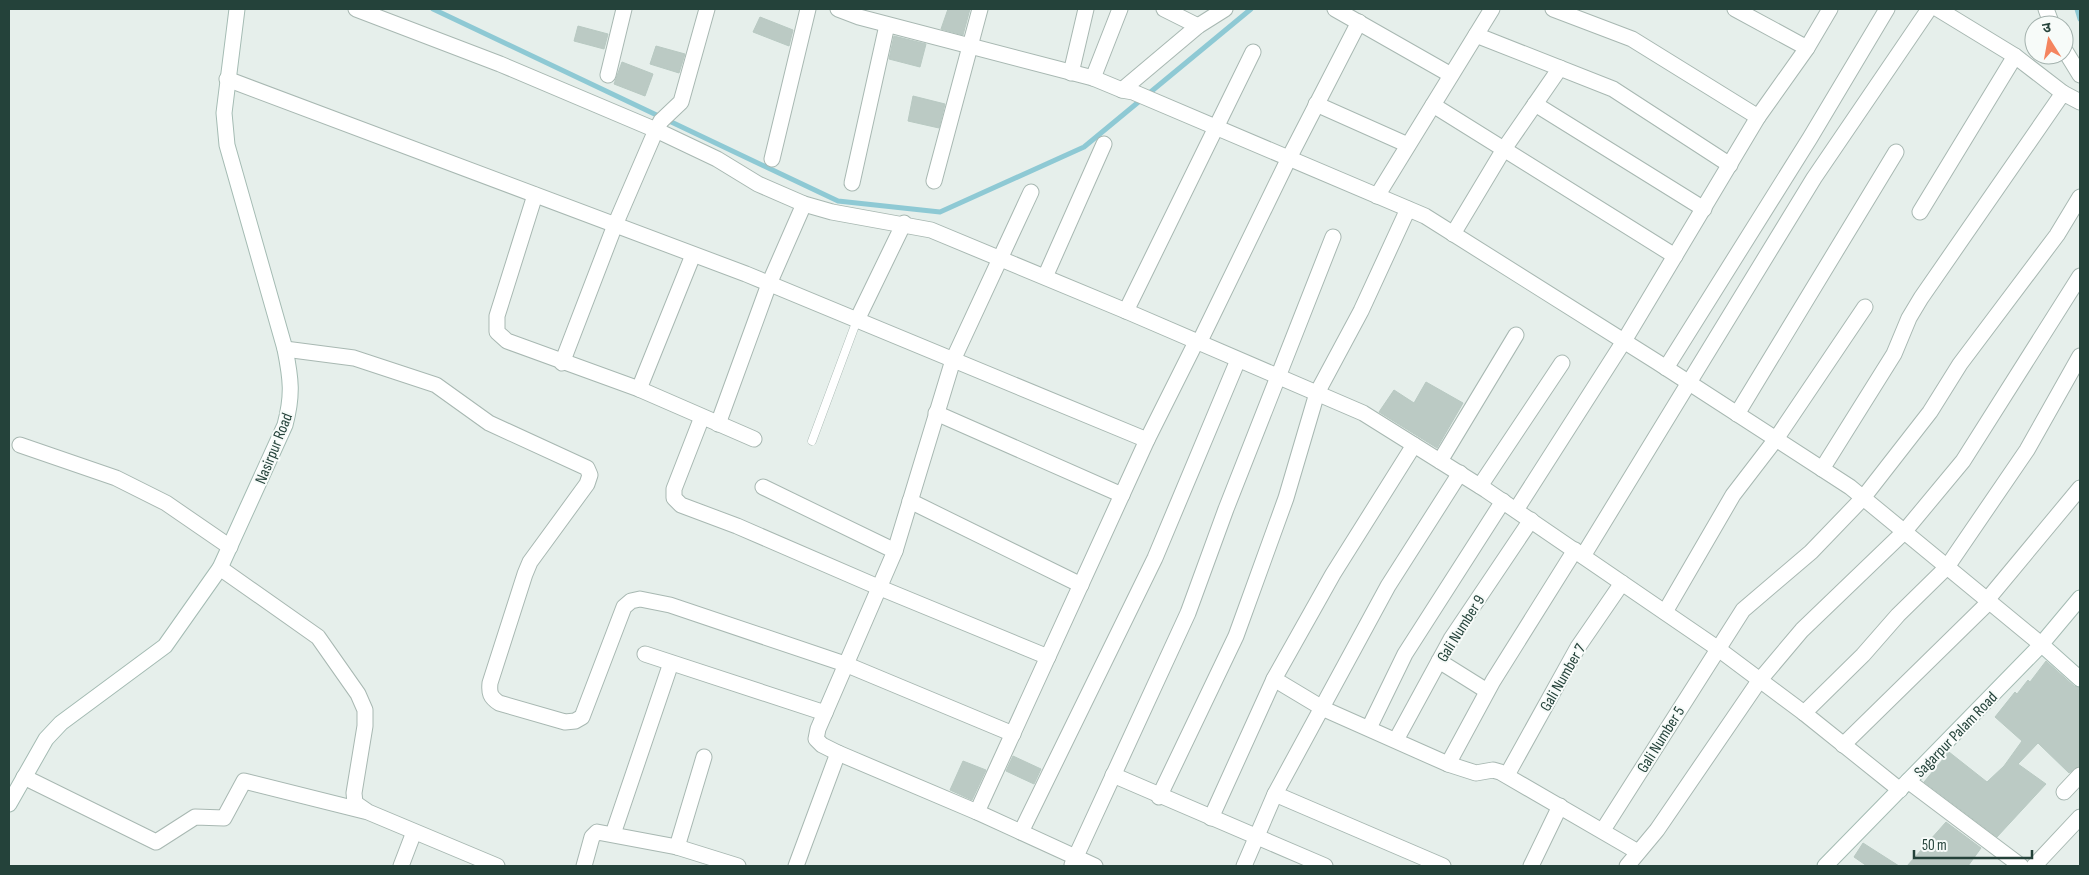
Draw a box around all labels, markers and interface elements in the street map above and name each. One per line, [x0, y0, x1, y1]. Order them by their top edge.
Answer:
north arrow [2024, 15, 2074, 65]
text: उ [2041, 18, 2053, 37]
street label: Nasirpur Road [252, 410, 297, 487]
street label: Gali Number 9 [1433, 592, 1489, 666]
street label: Gali Number 7 [1536, 640, 1590, 715]
street label: Sagarpur Palam Road [1910, 688, 2002, 782]
street label: Gali Number 5 [1633, 703, 1689, 776]
scale bar [1914, 828, 2032, 860]
text: 50 m [1922, 836, 1947, 855]

